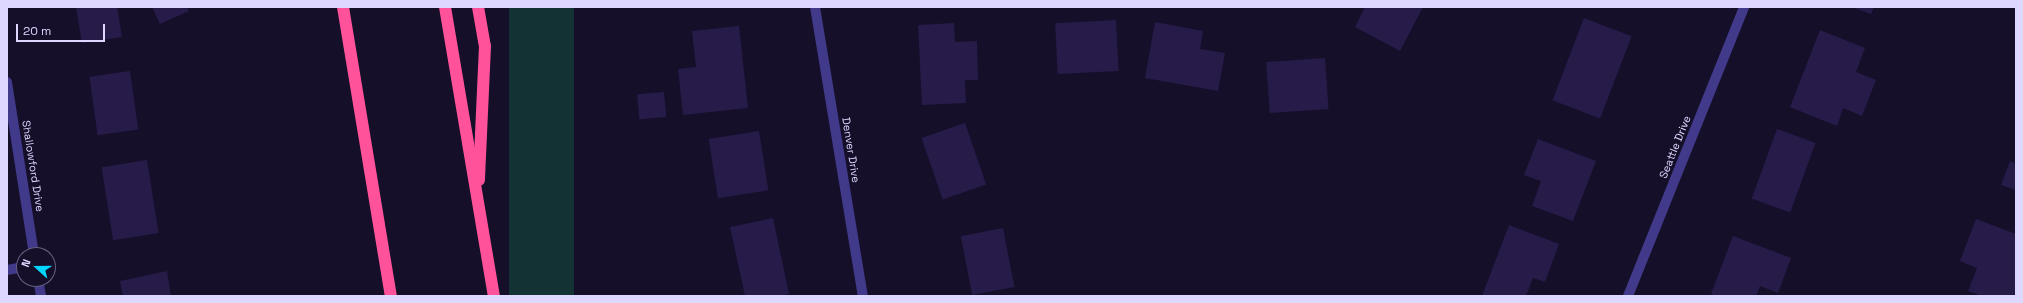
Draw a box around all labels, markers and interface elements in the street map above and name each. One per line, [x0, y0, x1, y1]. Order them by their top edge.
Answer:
scale bar [18, 16, 107, 42]
text: 20 m [23, 23, 51, 39]
street label: Seattle Drive [1656, 114, 1694, 180]
street label: Denver Drive [839, 116, 863, 184]
street label: Shallowford Drive [19, 119, 47, 213]
north arrow [16, 247, 56, 287]
text: N [18, 257, 34, 269]

